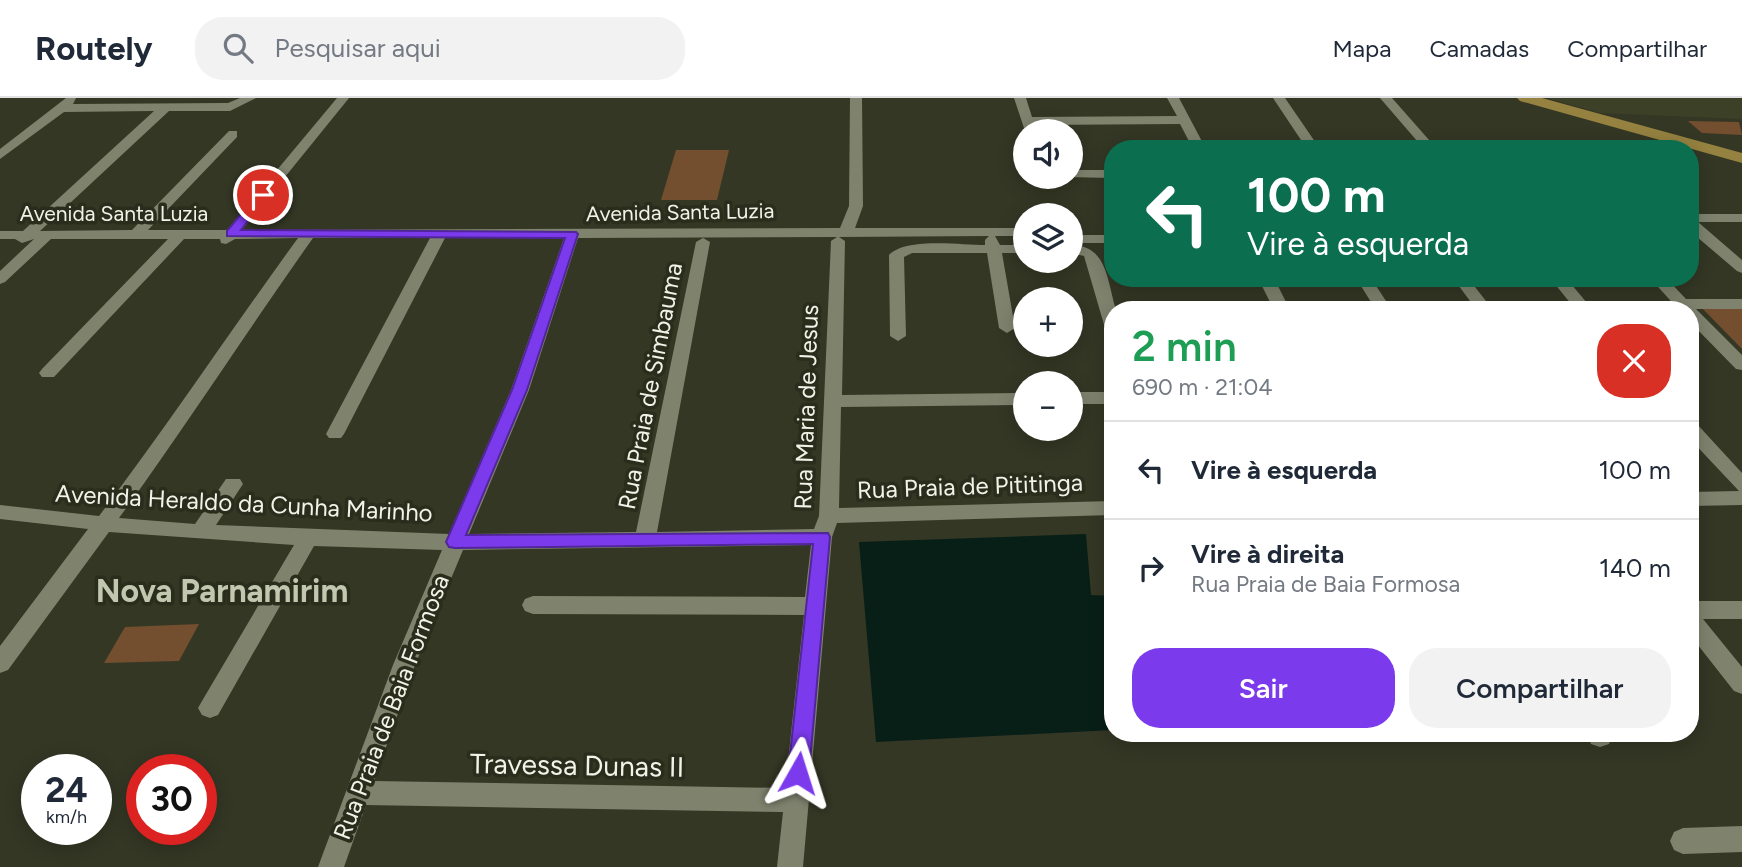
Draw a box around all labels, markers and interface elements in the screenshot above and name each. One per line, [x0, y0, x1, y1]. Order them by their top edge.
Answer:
search box [195, 17, 685, 80]
text: Routely [35, 29, 153, 68]
icon: search [219, 29, 257, 67]
text: Pesquisar aqui [275, 32, 441, 64]
text: Mapa [1332, 34, 1391, 63]
text: Camadas [1429, 34, 1529, 63]
text: Compartilhar [1567, 34, 1707, 63]
map controls [1013, 119, 1083, 441]
button: sound [1013, 119, 1083, 189]
pin [233, 165, 293, 225]
text: 100 m [1247, 165, 1386, 224]
icon: left [1132, 168, 1223, 259]
icon: arrive [244, 176, 282, 214]
street label: Avenida Santa Luzia [586, 198, 774, 226]
street label: Avenida Santa Luzia [20, 201, 208, 226]
button: layers [1013, 203, 1083, 273]
text: Vire à esquerda [1247, 225, 1469, 263]
street label: Rua Praia de Simbauma [612, 260, 688, 512]
button: + [1013, 287, 1083, 357]
street label: Rua Maria de Jesus [788, 304, 824, 510]
text: 2 min [1132, 321, 1237, 372]
button: close [1597, 324, 1671, 398]
button: − [1013, 371, 1083, 441]
text: 690 m · 21:04 [1132, 373, 1272, 401]
icon: left [1132, 451, 1170, 489]
text: Vire à esquerda [1191, 454, 1377, 486]
text: 100 m [1598, 454, 1671, 486]
street label: Rua Praia de Pititinga [857, 468, 1083, 504]
street label: Avenida Heraldo da Cunha Marinho [55, 479, 433, 527]
text: Vire à direita [1191, 538, 1344, 570]
icon: right [1132, 549, 1170, 587]
text: 140 m [1599, 552, 1671, 584]
text: Rua Praia de Baia Formosa [1191, 570, 1460, 598]
street label: Rua Praia de Baia Formosa [327, 571, 455, 843]
district label: Nova Parnamirim [96, 572, 348, 610]
button: Sair [1132, 648, 1395, 728]
button: Compartilhar [1409, 648, 1671, 728]
position arrow [761, 736, 835, 810]
street label: Travessa Dunas II [470, 746, 684, 784]
speed limit sign: 30 [126, 754, 217, 845]
text: 24 [45, 769, 88, 811]
text: km/h [46, 806, 87, 828]

